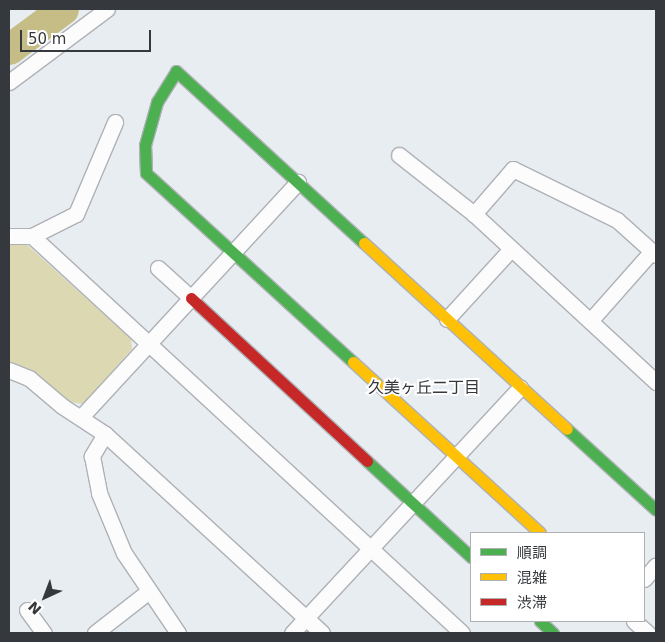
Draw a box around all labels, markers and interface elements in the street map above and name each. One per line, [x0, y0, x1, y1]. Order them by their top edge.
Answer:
scale bar [22, 20, 154, 52]
text: 50 m [28, 30, 66, 48]
district label: 久美ヶ丘二丁目 [368, 378, 480, 398]
legend [470, 532, 645, 622]
text: 順調 [517, 544, 547, 562]
text: 混雑 [517, 569, 547, 587]
north arrow [20, 572, 70, 622]
text: 渋滞 [517, 594, 547, 612]
text: N [25, 598, 45, 618]

